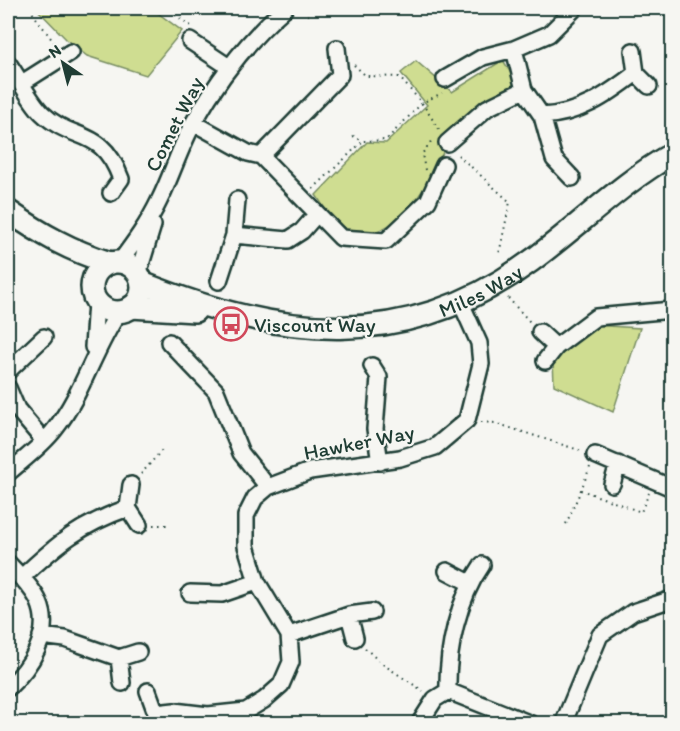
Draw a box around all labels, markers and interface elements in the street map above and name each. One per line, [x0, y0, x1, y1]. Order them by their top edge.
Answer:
north arrow [33, 33, 93, 93]
text: N [45, 40, 65, 62]
street label: Comet Way [139, 72, 209, 176]
street label: Miles Way [435, 258, 527, 322]
bus stop icon: Viscount Way [213, 306, 249, 342]
place label: Viscount Way [254, 312, 376, 337]
street label: Hawker Way [302, 419, 417, 465]

